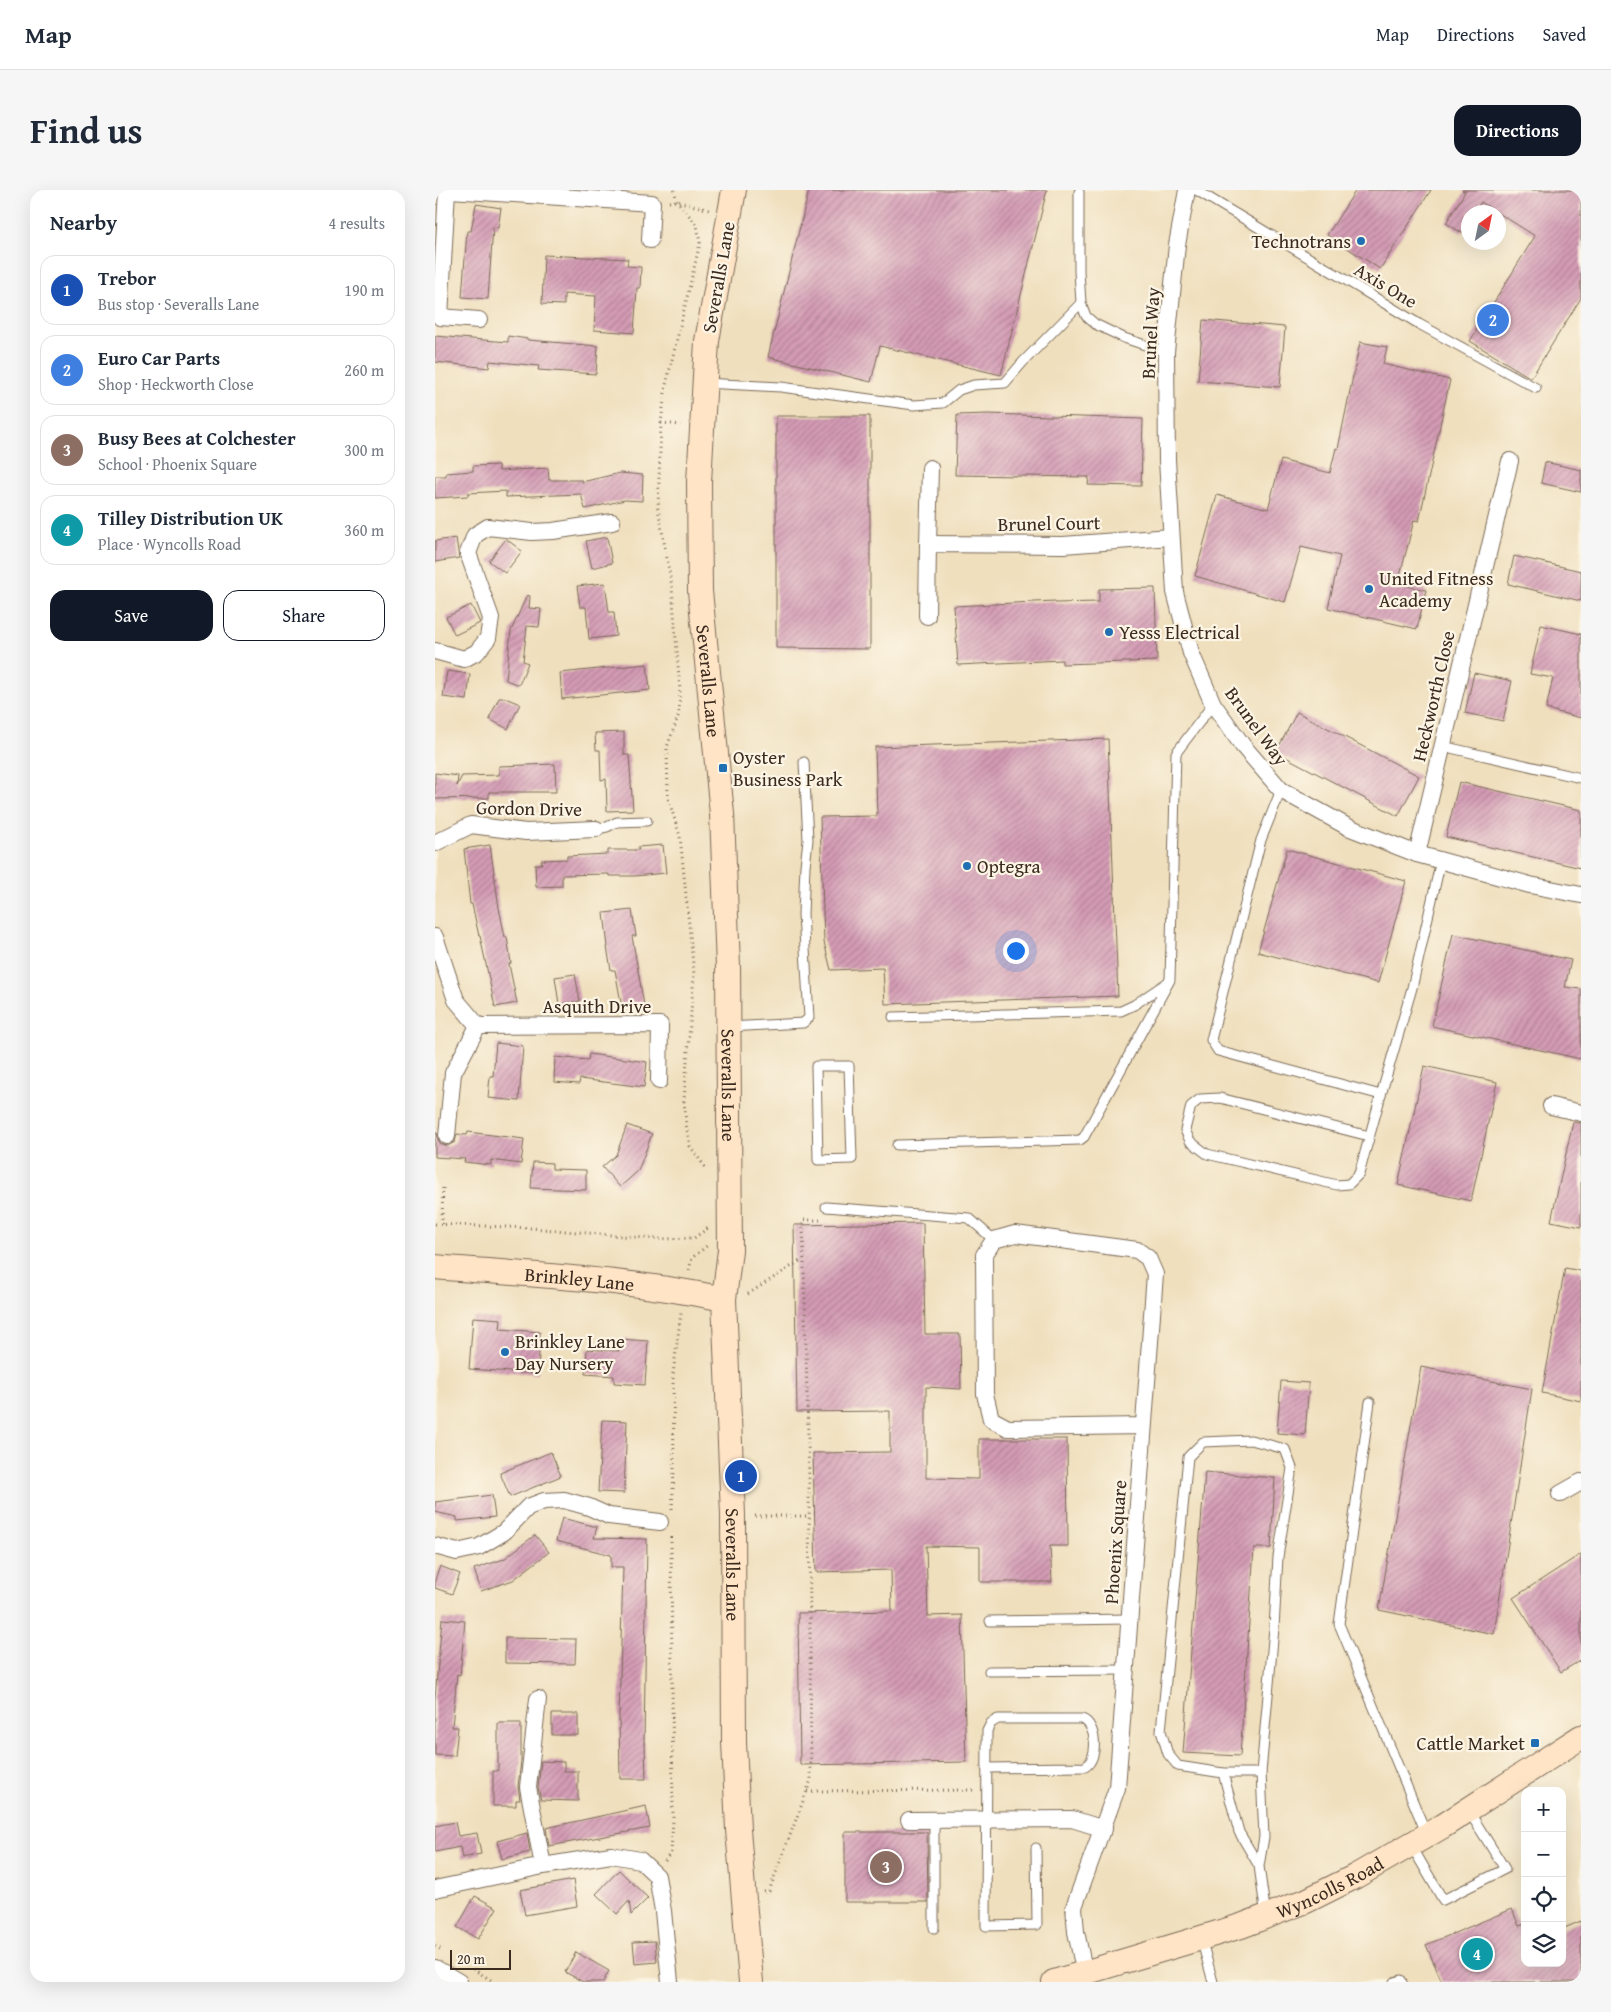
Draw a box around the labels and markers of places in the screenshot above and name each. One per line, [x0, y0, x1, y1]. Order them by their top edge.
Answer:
place label: Technotrans [1251, 227, 1351, 255]
marker: Technotrans [1355, 235, 1367, 247]
pin: 2 [1477, 301, 1509, 339]
place label: United Fitness Academy [1379, 564, 1493, 614]
marker: United Fitness Academy [1363, 583, 1375, 595]
place label: Yesss Electrical [1119, 618, 1240, 646]
marker: Yesss Electrical [1103, 626, 1115, 638]
place label: Oyster Business Park [733, 743, 843, 793]
marker: Oyster Business Park [717, 762, 729, 774]
place label: Optegra [977, 852, 1041, 880]
marker: Optegra [961, 860, 973, 872]
place label: Brinkley Lane Day Nursery [515, 1327, 625, 1377]
marker: Brinkley Lane Day Nursery [499, 1346, 511, 1358]
pin: 1 [725, 1457, 757, 1495]
place label: Cattle Market [1417, 1729, 1525, 1757]
marker: Cattle Market [1529, 1737, 1541, 1749]
pin: 3 [870, 1848, 902, 1886]
pin: 4 [1461, 1935, 1493, 1973]

